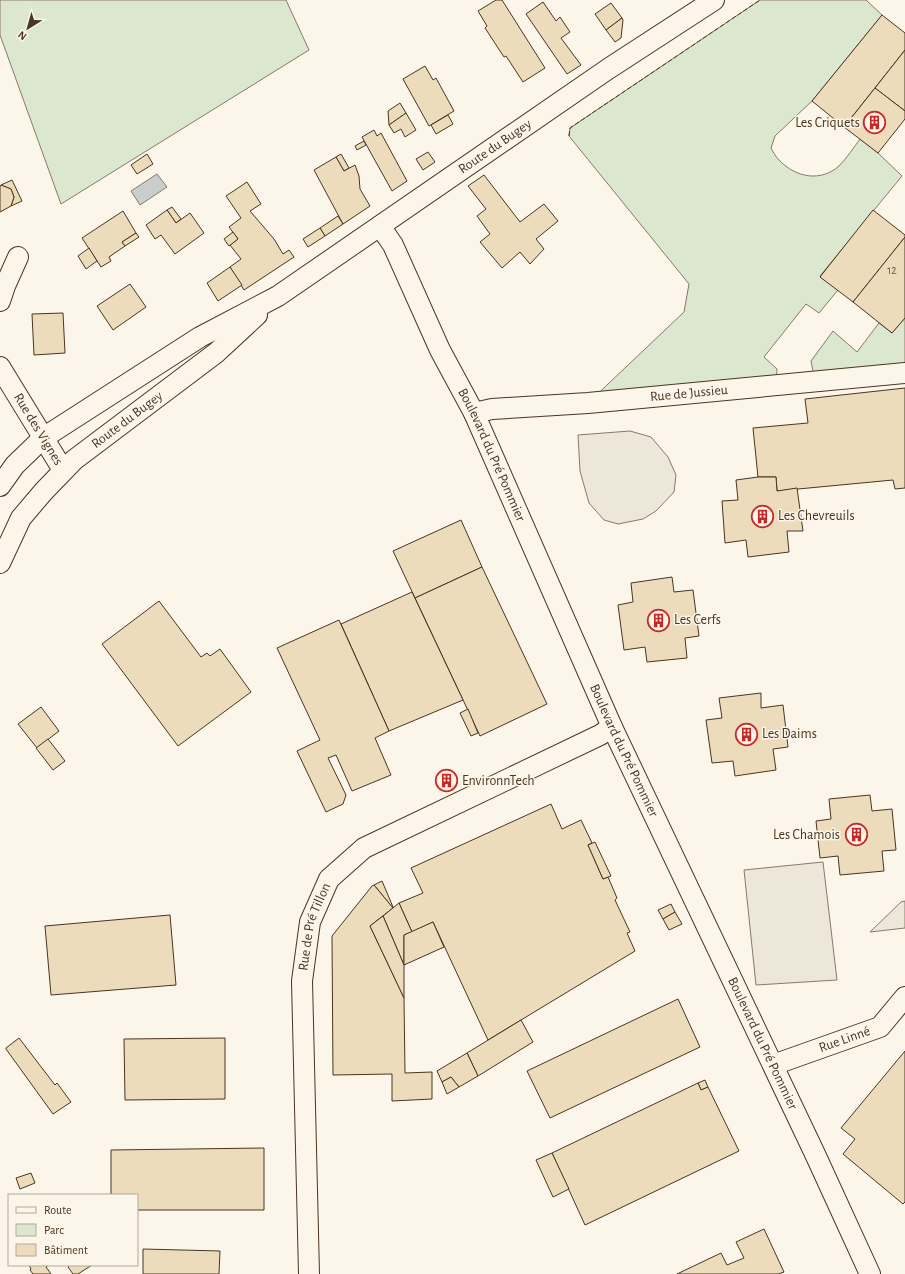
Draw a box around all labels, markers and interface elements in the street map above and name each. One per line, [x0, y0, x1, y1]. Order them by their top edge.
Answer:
north arrow [8, 8, 48, 48]
text: N [16, 29, 29, 42]
building icon: Les Criquets [862, 110, 888, 136]
place label: Les Criquets [795, 116, 860, 130]
street label: Route du Bugey [456, 117, 534, 177]
house number: 12 [887, 264, 897, 276]
street label: Rue de Jussieu [649, 383, 729, 404]
street label: Boulevard du Pré Pommier [455, 386, 528, 524]
street label: Route du Bugey [89, 389, 165, 451]
street label: Rue des Vignes [11, 391, 65, 468]
building icon: Les Chevreuils [749, 503, 775, 529]
place label: Les Chevreuils [778, 509, 855, 523]
building icon: Les Cerfs [646, 607, 672, 633]
place label: Les Cerfs [674, 613, 721, 627]
street label: Boulevard du Pré Pommier [587, 682, 661, 820]
building icon: Les Daims [734, 721, 760, 747]
place label: Les Daims [762, 727, 817, 741]
building icon: EnvironnTech [433, 768, 459, 794]
place label: EnvironnTech [462, 774, 535, 788]
building icon: Les Chamois [843, 822, 869, 848]
place label: Les Chamois [773, 828, 840, 842]
street label: Rue de Pré Tillon [296, 881, 333, 972]
street label: Boulevard du Pré Pommier [725, 975, 800, 1112]
street label: Rue Linné [817, 1024, 872, 1055]
legend [8, 1194, 138, 1266]
text: Route [44, 1204, 71, 1216]
text: Parc [44, 1224, 64, 1236]
text: Bâtiment [44, 1244, 88, 1256]

